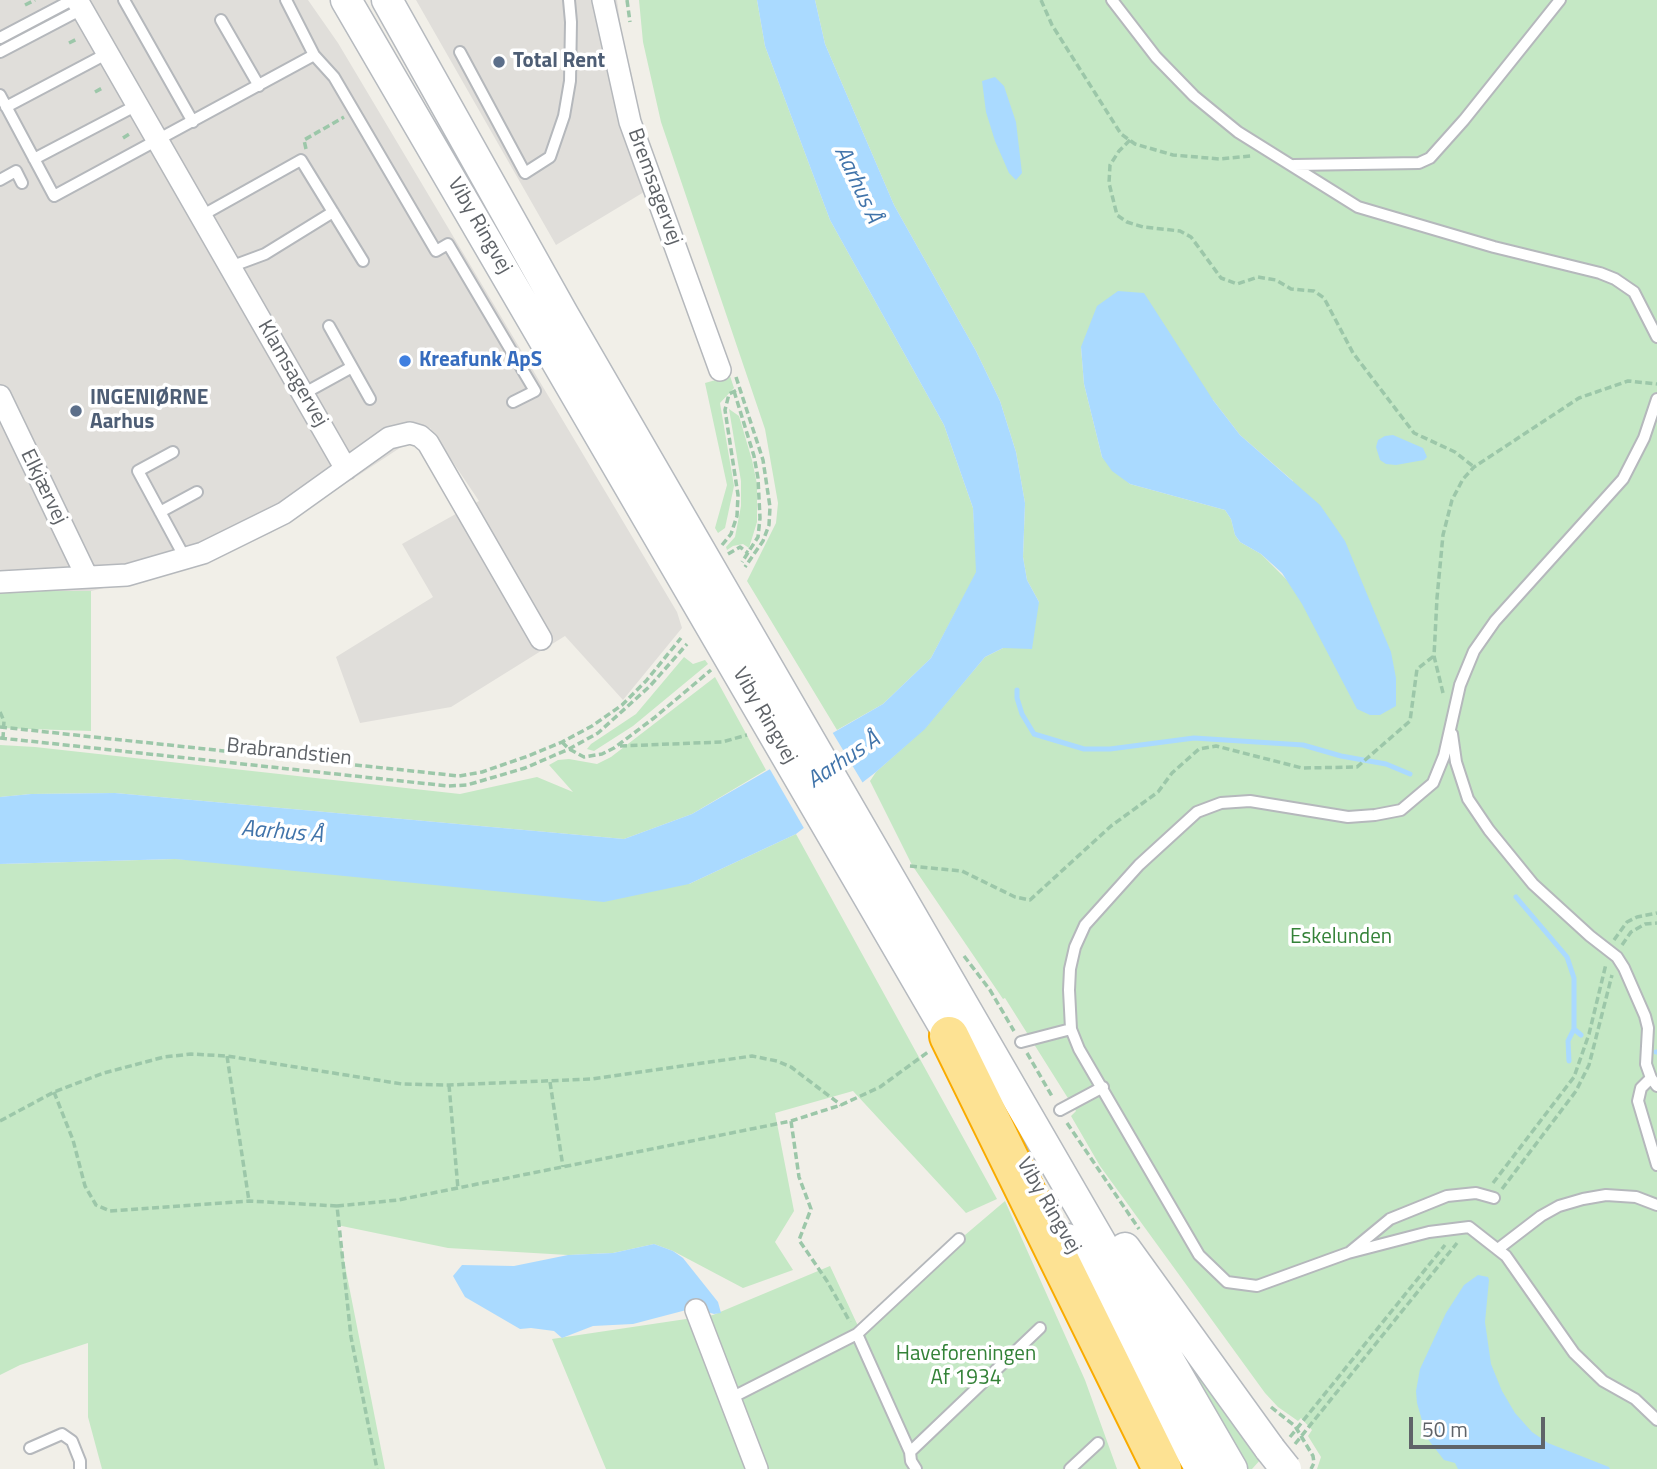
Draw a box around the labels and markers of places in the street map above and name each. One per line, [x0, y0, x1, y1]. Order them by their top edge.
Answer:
place label: Total Rent [513, 49, 605, 75]
marker: Total Rent [491, 54, 507, 70]
place label: Kreafunk ApS [419, 348, 542, 374]
marker: Kreafunk ApS [397, 353, 413, 369]
place label: INGENIØRNE Aarhus [90, 386, 208, 436]
marker: INGENIØRNE Aarhus [68, 403, 84, 419]

